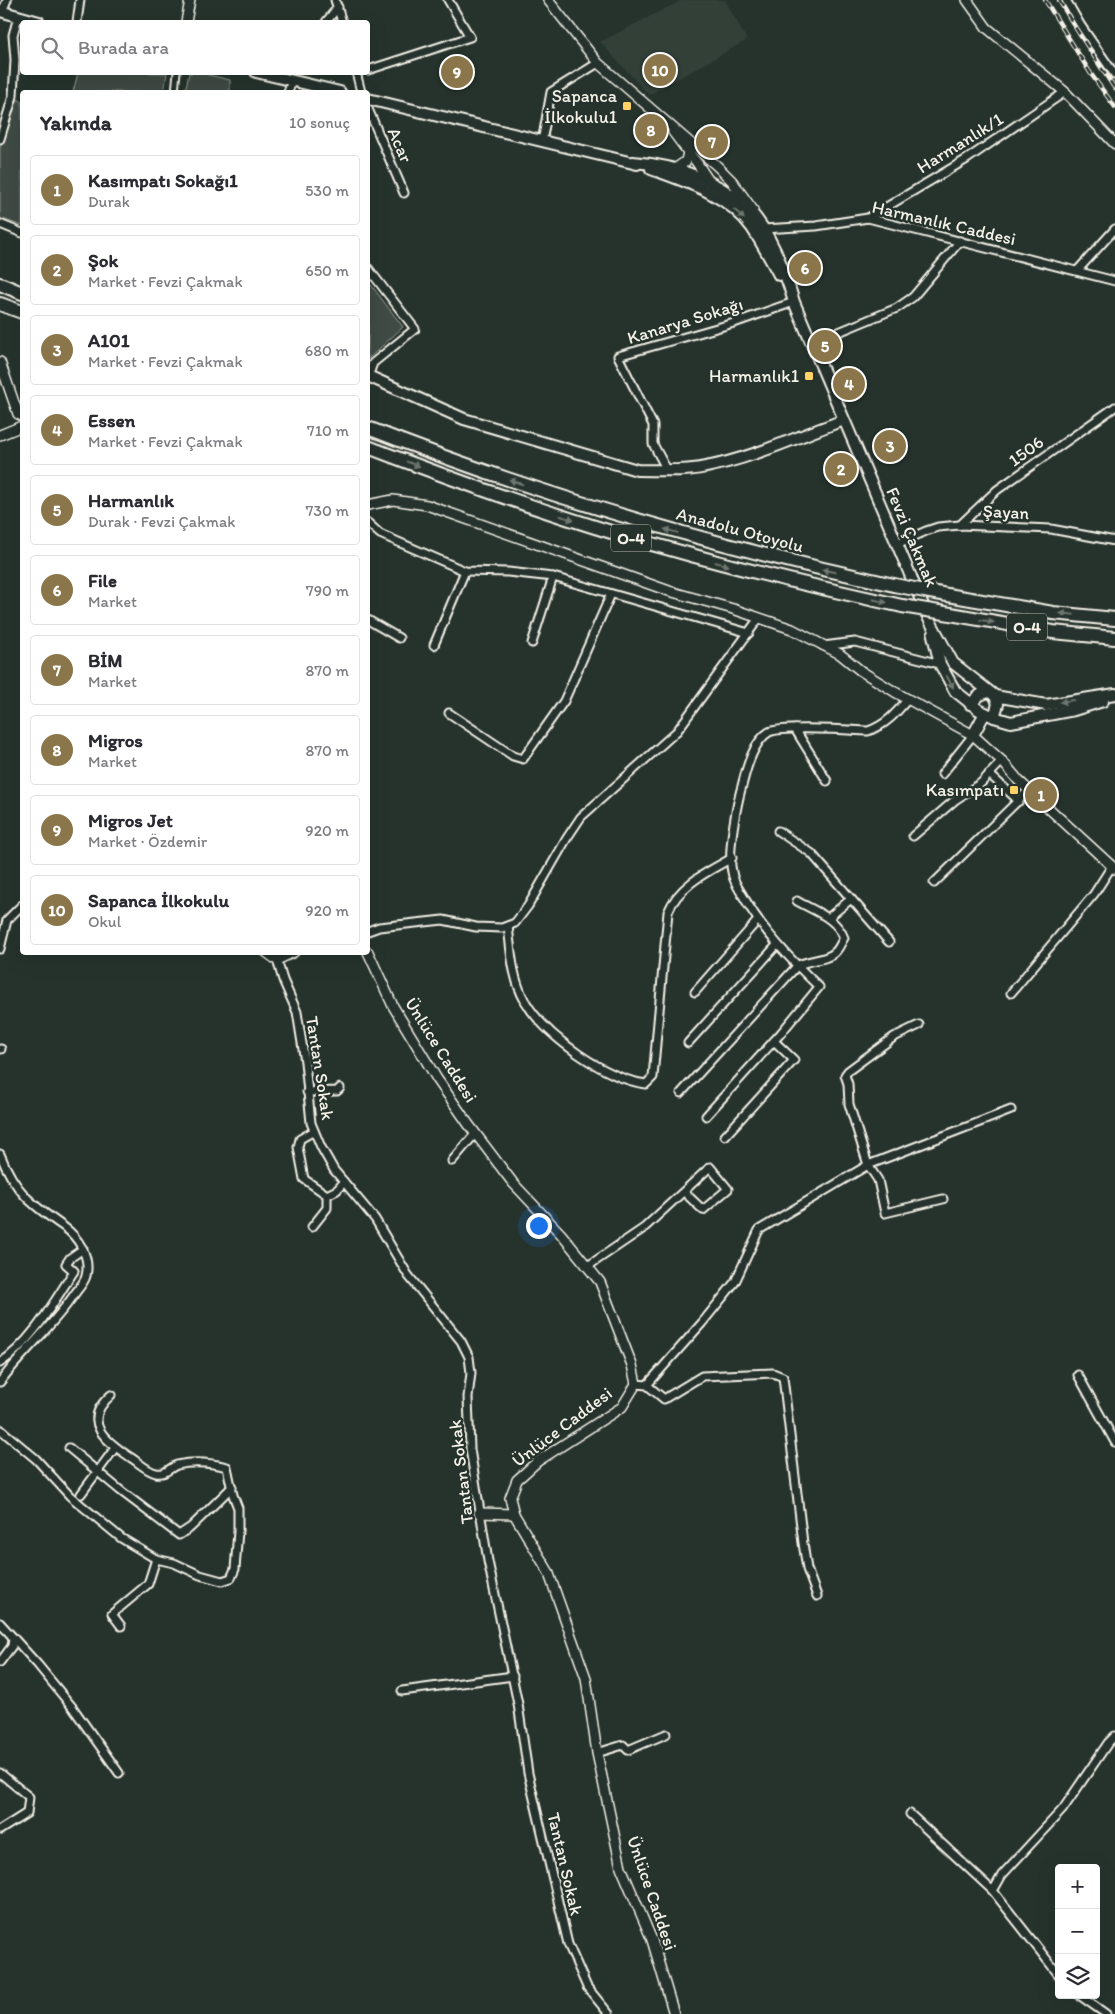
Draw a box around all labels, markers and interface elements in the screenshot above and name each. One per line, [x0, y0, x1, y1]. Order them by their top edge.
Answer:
search box [20, 20, 370, 75]
icon: search [38, 34, 66, 62]
text: Burada ara [78, 36, 169, 59]
pin: 10 [644, 51, 676, 89]
pin: 9 [441, 53, 473, 91]
place label: Sapanca İlkokulu1 [544, 85, 618, 128]
marker: Sapanca İlkokulu1 [621, 100, 633, 112]
street label: Harmanlık/1 [913, 108, 1007, 178]
text: Yakında [40, 110, 112, 135]
pin: 8 [635, 111, 667, 149]
text: 10 sonuç [289, 113, 350, 132]
pin: 7 [696, 123, 728, 161]
street label: Acar [383, 124, 417, 166]
text: Kasımpatı Sokağı1 [88, 169, 238, 192]
text: 1 [53, 181, 61, 200]
text: 530 m [305, 181, 349, 200]
text: Durak [88, 192, 130, 211]
street label: Harmanlık Caddesi [870, 196, 1018, 250]
one-way arrow [732, 208, 744, 220]
text: Şok [88, 249, 118, 272]
pin: 6 [789, 249, 821, 287]
text: 2 [53, 261, 61, 280]
text: 650 m [305, 261, 349, 280]
text: Market · Fevzi Çakmak [88, 272, 243, 291]
street label: Kanarya Sokağı [624, 293, 746, 349]
pin: 5 [809, 327, 841, 365]
text: A101 [88, 329, 130, 352]
text: 3 [53, 341, 61, 360]
text: 680 m [305, 341, 349, 360]
text: Market · Fevzi Çakmak [88, 352, 243, 371]
place label: Harmanlık1 [709, 365, 799, 387]
pin: 4 [833, 365, 865, 403]
marker: Harmanlık1 [803, 370, 815, 382]
text: Essen [88, 409, 135, 432]
text: 4 [52, 421, 62, 440]
text: 710 m [307, 421, 349, 440]
pin: 3 [874, 427, 906, 465]
street label: 1506 [1004, 431, 1048, 471]
text: Market · Fevzi Çakmak [88, 432, 243, 451]
pin: 2 [825, 450, 857, 488]
one-way arrow [406, 460, 421, 468]
one-way arrow [509, 478, 524, 485]
street label: Fevzi Çakmak [881, 484, 943, 590]
text: Harmanlık [88, 489, 174, 512]
street label: Şayan [982, 500, 1030, 524]
text: 5 [53, 501, 61, 520]
text: 730 m [305, 501, 349, 520]
street label: Anadolu Otoyolu [674, 502, 806, 558]
text: Durak · Fevzi Çakmak [88, 512, 235, 531]
one-way arrow [559, 514, 574, 522]
road number: O-4 [611, 524, 651, 552]
one-way arrow [664, 526, 679, 534]
one-way arrow [715, 560, 730, 568]
one-way arrow [821, 567, 836, 575]
text: File [88, 569, 117, 592]
text: 6 [53, 581, 61, 600]
text: 790 m [306, 581, 349, 600]
text: Market [88, 592, 137, 611]
one-way arrow [873, 597, 888, 605]
one-way arrow [1058, 610, 1074, 618]
road number: O-4 [1007, 614, 1047, 640]
one-way arrow [979, 617, 995, 625]
text: BİM [88, 649, 123, 672]
text: 7 [53, 661, 61, 680]
text: 870 m [305, 661, 349, 680]
text: Market [88, 672, 137, 691]
one-way arrow [946, 675, 955, 688]
one-way arrow [1059, 698, 1075, 706]
text: Migros [88, 729, 143, 752]
text: 8 [53, 741, 61, 760]
text: 870 m [305, 741, 349, 760]
text: Market [88, 752, 137, 771]
pin: 1 [1025, 776, 1057, 814]
place label: Kasımpatı [926, 779, 1004, 801]
marker: Kasımpatı [1008, 784, 1020, 796]
text: Migros Jet [88, 809, 173, 832]
text: 9 [53, 821, 61, 840]
text: 920 m [305, 821, 349, 840]
text: Market · Özdemir [88, 832, 207, 851]
text: Sapanca İlkokulu [88, 889, 229, 912]
text: 10 [48, 901, 66, 920]
text: 920 m [305, 901, 349, 920]
text: Okul [88, 912, 121, 931]
street label: Ünlüce Caddesi [400, 993, 482, 1107]
street label: Tantan Sokak [301, 1015, 339, 1121]
your location [526, 1213, 552, 1239]
street label: Ünlüce Caddesi [508, 1382, 616, 1472]
street label: Tantan Sokak [444, 1419, 478, 1525]
street label: Tantan Sokak [542, 1810, 588, 1918]
street label: Ünlüce Caddesi [622, 1833, 682, 1953]
map controls [1055, 1864, 1100, 1999]
button: + [1055, 1864, 1100, 1909]
button: − [1055, 1909, 1100, 1954]
button: layers [1055, 1954, 1100, 1999]

